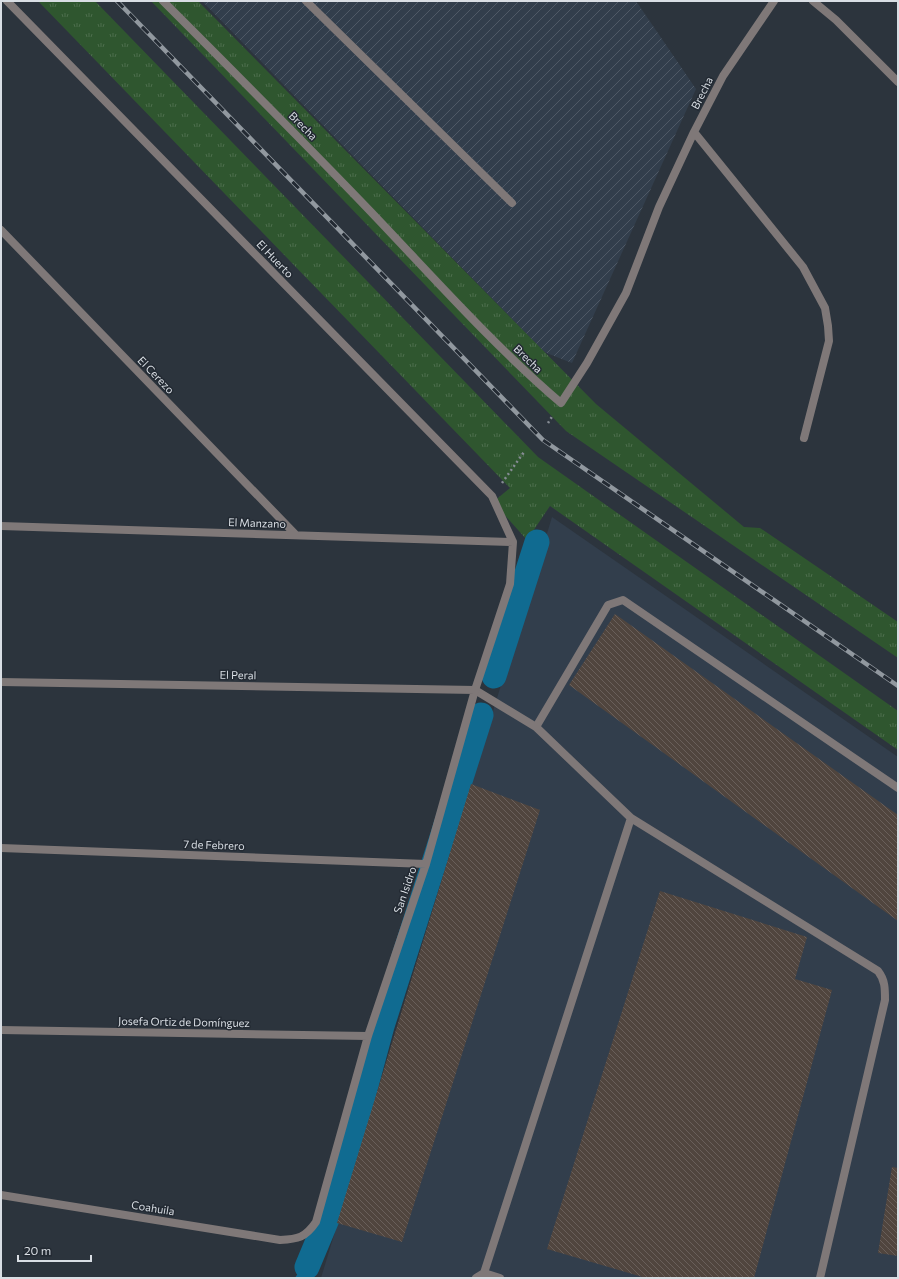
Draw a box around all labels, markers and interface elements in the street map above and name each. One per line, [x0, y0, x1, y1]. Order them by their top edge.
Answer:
street label: Brecha [688, 74, 715, 111]
street label: Brecha [287, 109, 320, 142]
street label: El Huerto [254, 237, 297, 280]
street label: Brecha [511, 342, 545, 375]
street label: El Cerezo [135, 353, 178, 396]
street label: El Manzano [228, 515, 287, 530]
street label: El Peral [220, 668, 257, 681]
street label: 7 de Febrero [183, 837, 245, 852]
street label: San Isidro [390, 864, 419, 915]
street label: Josefa Ortiz de Domínguez [118, 1014, 251, 1030]
street label: Coahuila [130, 1198, 176, 1217]
scale bar [18, 1237, 91, 1263]
text: 20 m [24, 1243, 51, 1257]

